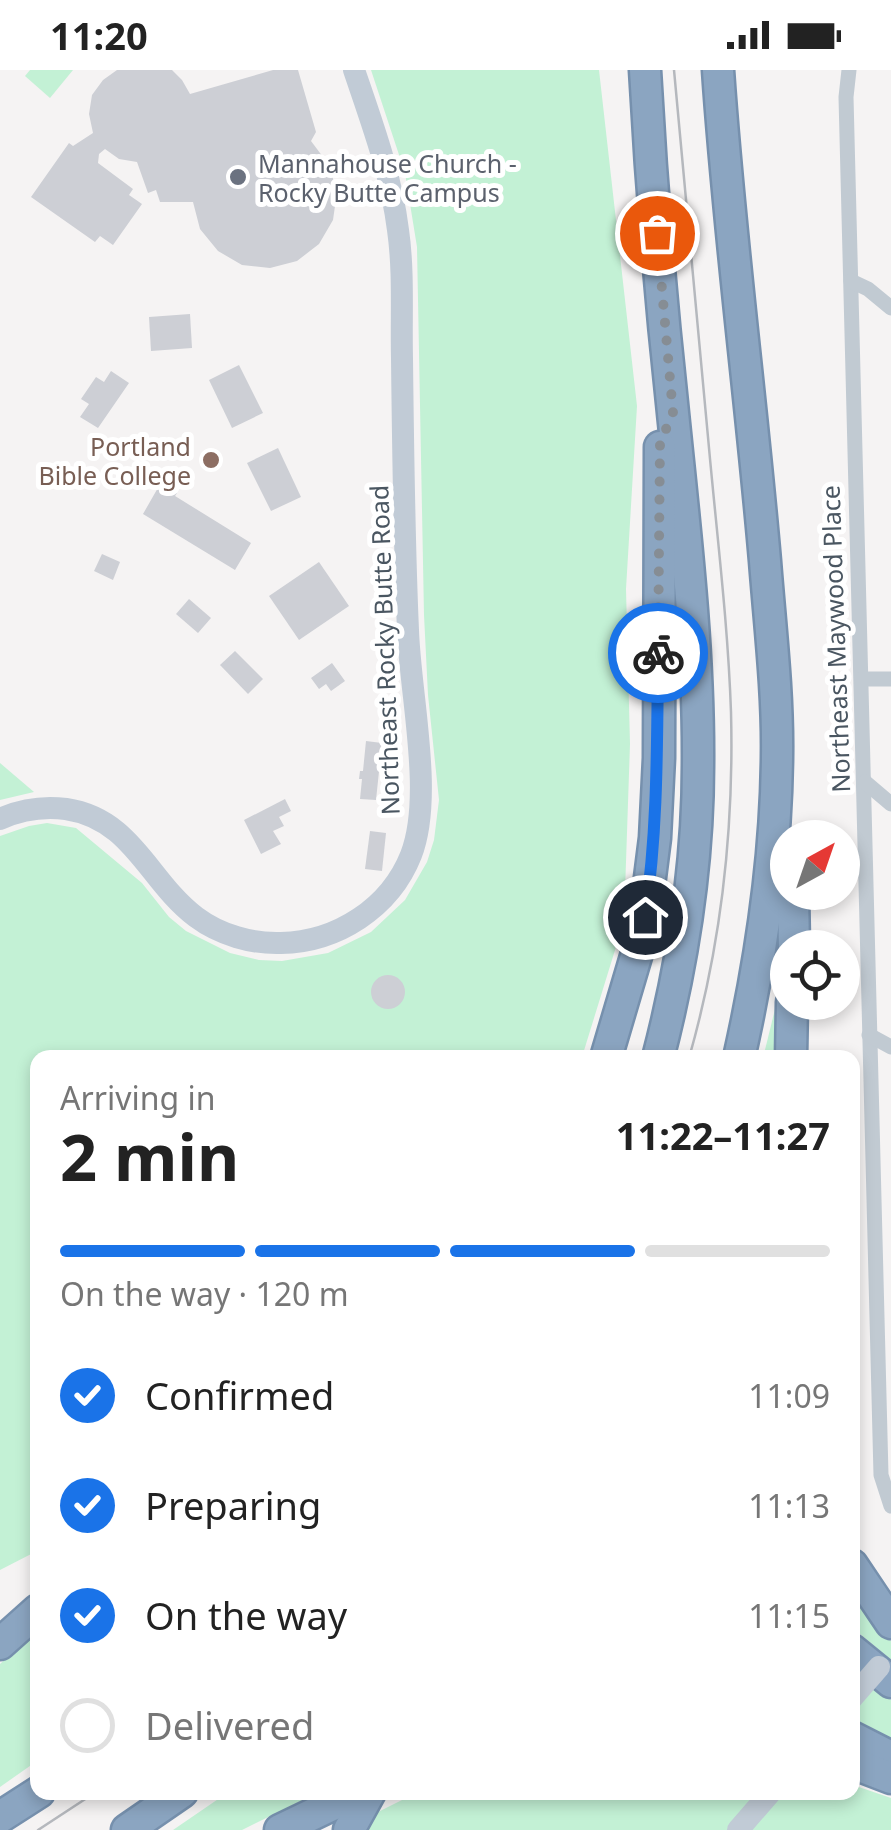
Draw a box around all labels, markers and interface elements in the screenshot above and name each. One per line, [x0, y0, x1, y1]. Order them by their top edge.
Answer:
text: 11:20 [50, 9, 148, 61]
place label: Mannahouse Church - Rocky Butte Campus [258, 146, 517, 209]
marker: Mannahouse Church - Rocky Butte Campus [227, 166, 249, 188]
pin [615, 191, 700, 276]
icon: bag [630, 206, 685, 261]
place label: Portland Bible College [38, 429, 191, 492]
marker: Portland Bible College [200, 449, 222, 471]
street label: Northeast Rocky Butte Road [361, 484, 407, 816]
street label: Northeast Maywood Place [813, 485, 857, 793]
courier [608, 603, 708, 703]
icon: bike [631, 626, 686, 681]
north arrow [770, 820, 860, 910]
map controls [770, 820, 860, 1020]
pin [603, 875, 688, 960]
icon: home [618, 890, 673, 945]
button: locate [770, 930, 860, 1020]
text: Arriving in [60, 1076, 215, 1119]
text: 11:22–11:27 [616, 1109, 830, 1161]
text: 2 min [60, 1112, 239, 1200]
text: On the way · 120 m [60, 1272, 349, 1315]
icon: check [60, 1368, 115, 1423]
text: Confirmed [145, 1369, 334, 1421]
text: 11:09 [748, 1374, 830, 1417]
icon: check [60, 1478, 115, 1533]
text: Preparing [145, 1479, 321, 1531]
text: 11:13 [748, 1484, 830, 1527]
icon: check [60, 1588, 115, 1643]
text: On the way [145, 1589, 347, 1641]
text: 11:15 [748, 1594, 830, 1637]
text: Delivered [145, 1699, 314, 1751]

